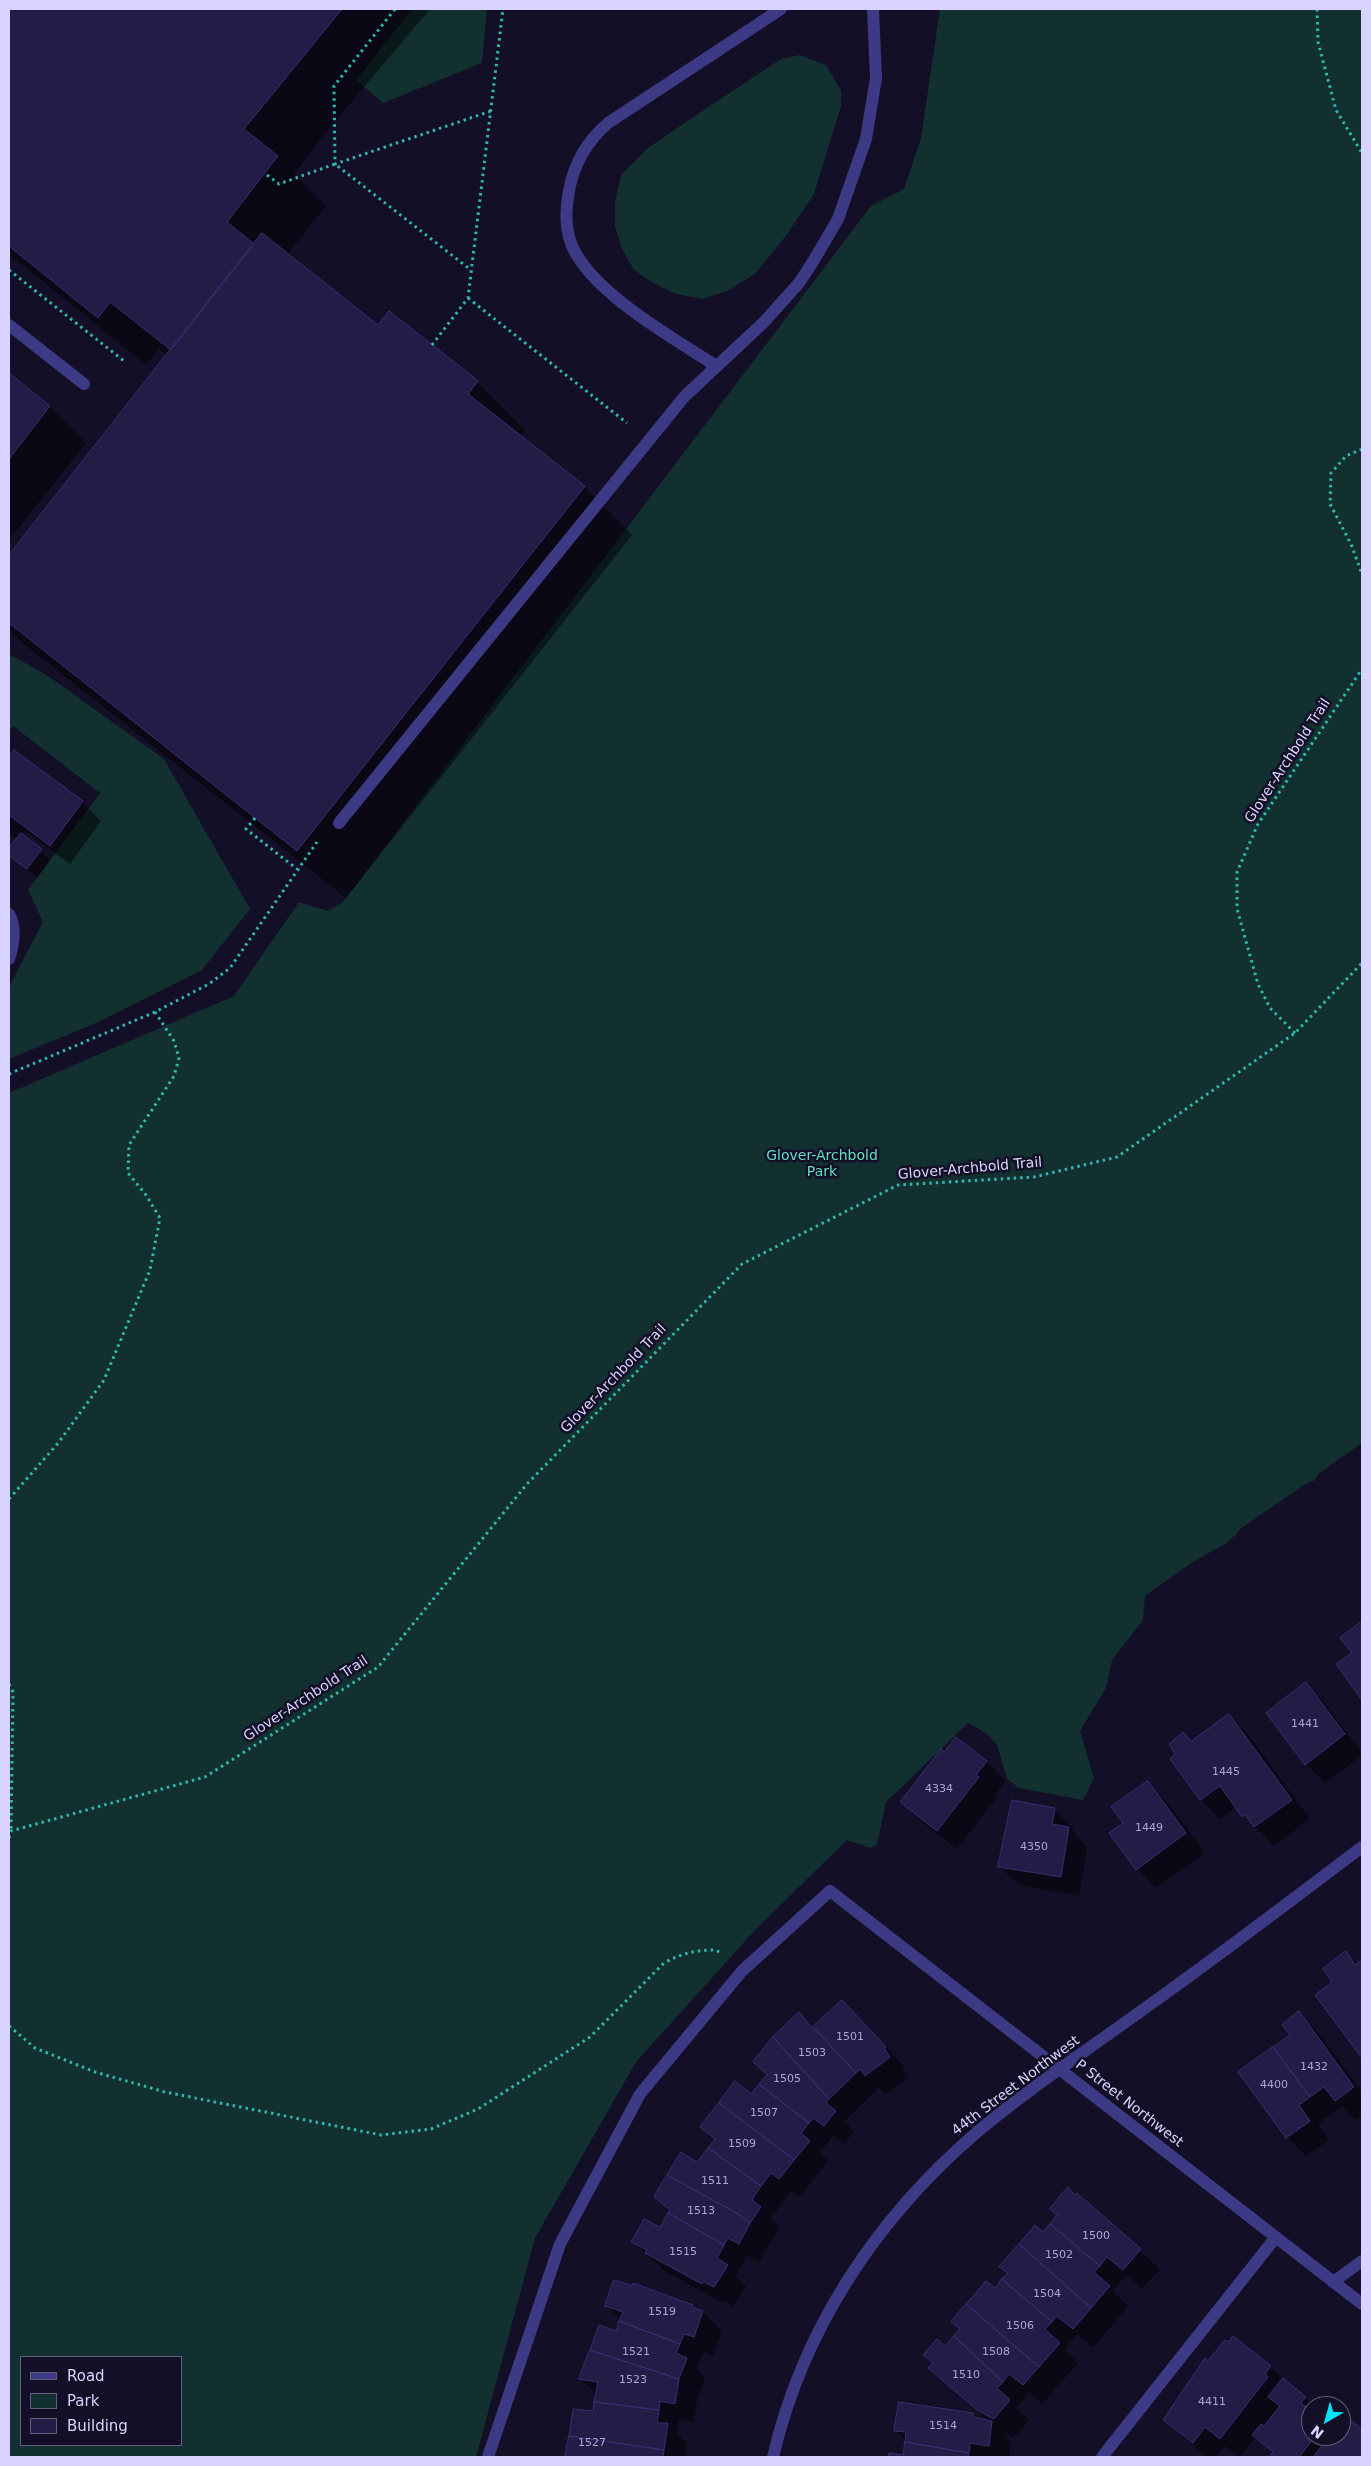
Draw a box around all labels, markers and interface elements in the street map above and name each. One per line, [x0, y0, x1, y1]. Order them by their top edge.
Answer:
street label: Glover-Archbold Trail [1242, 696, 1334, 826]
park label: Glover-Archbold Park [766, 1148, 878, 1180]
street label: Glover-Archbold Trail [897, 1154, 1043, 1184]
street label: Glover-Archbold Trail [558, 1321, 670, 1437]
street label: Glover-Archbold Trail [241, 1653, 371, 1745]
house number: 1441 [1291, 1717, 1319, 1731]
house number: 1445 [1212, 1765, 1240, 1779]
house number: 4334 [925, 1782, 953, 1796]
house number: 1449 [1135, 1821, 1163, 1835]
house number: 4350 [1020, 1840, 1048, 1854]
house number: 1501 [836, 2030, 864, 2044]
street label: 44th Street Northwest [949, 2032, 1083, 2140]
house number: 1503 [798, 2046, 826, 2060]
street label: P Street Northwest [1072, 2057, 1186, 2151]
house number: 1432 [1300, 2060, 1328, 2074]
house number: 1505 [773, 2072, 801, 2086]
house number: 4400 [1260, 2078, 1288, 2092]
house number: 1507 [750, 2106, 778, 2120]
house number: 1509 [728, 2137, 756, 2151]
house number: 1511 [701, 2174, 729, 2188]
house number: 1513 [687, 2204, 715, 2218]
house number: 1500 [1082, 2229, 1110, 2243]
house number: 1515 [669, 2245, 697, 2259]
house number: 1502 [1045, 2248, 1073, 2262]
house number: 1504 [1033, 2287, 1061, 2301]
house number: 1519 [648, 2305, 676, 2319]
house number: 1506 [1006, 2319, 1034, 2333]
house number: 1521 [622, 2345, 650, 2359]
house number: 1508 [982, 2345, 1010, 2359]
legend [20, 2356, 182, 2446]
text: Road [67, 2367, 105, 2385]
house number: 1510 [952, 2368, 980, 2382]
house number: 1523 [619, 2373, 647, 2387]
text: Park [67, 2392, 99, 2410]
house number: 4411 [1198, 2395, 1226, 2409]
north arrow [1301, 2396, 1351, 2446]
text: Building [67, 2417, 128, 2435]
house number: 1514 [929, 2419, 957, 2433]
text: N [1308, 2422, 1327, 2442]
house number: 1527 [578, 2436, 606, 2450]

